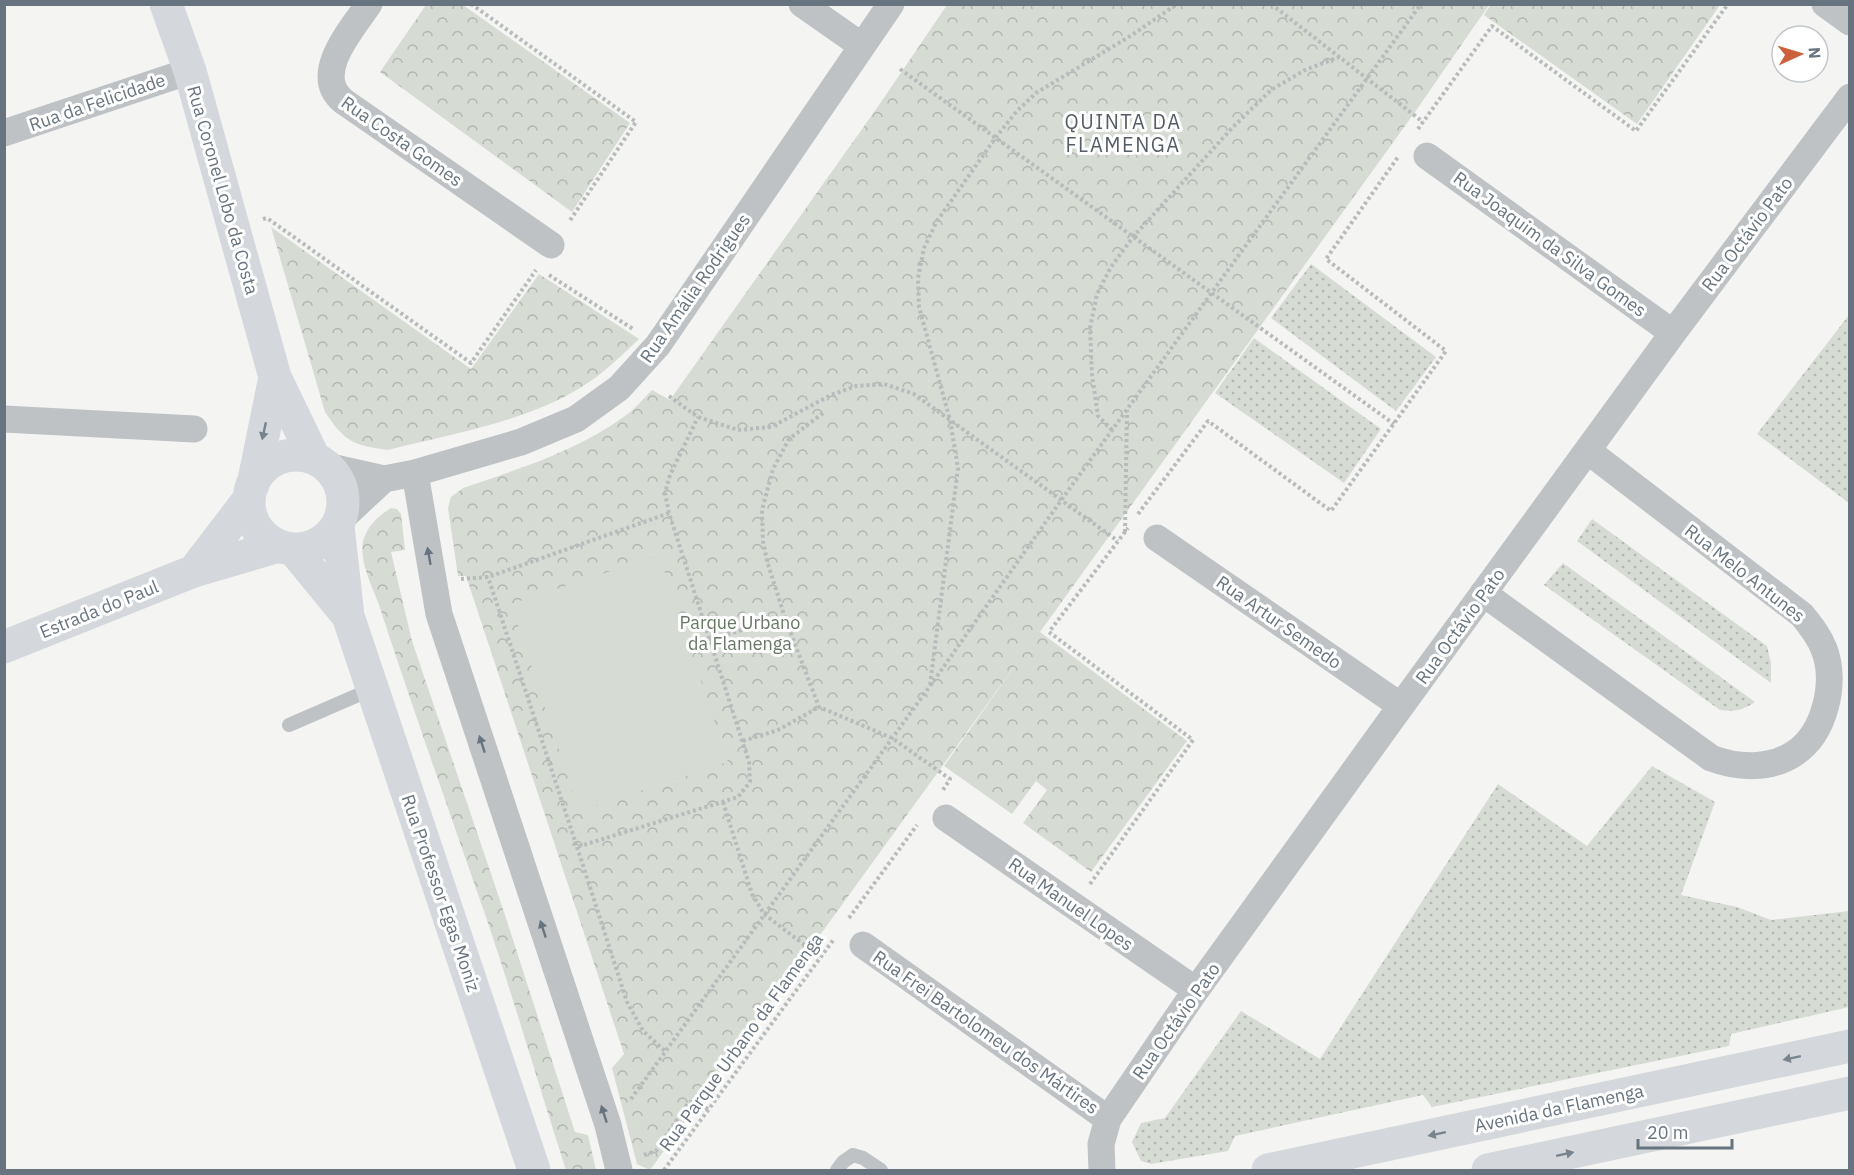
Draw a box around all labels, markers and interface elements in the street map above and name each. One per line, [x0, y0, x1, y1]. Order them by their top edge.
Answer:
north arrow [1770, 24, 1830, 84]
text: N [1805, 46, 1825, 59]
street label: Rua da Felicidade [26, 68, 168, 136]
street label: Rua Coronel Lobo da Costa [182, 83, 264, 298]
street label: Rua Costa Gomes [337, 91, 467, 191]
district label: QUINTA DA FLAMENGA [1064, 108, 1182, 158]
street label: Rua Joaquim da Silva Gomes [1449, 166, 1651, 322]
street label: Rua Octávio Pato [1696, 172, 1798, 296]
street label: Rua Amália Rodrigues [635, 209, 755, 367]
one-way arrow [259, 422, 268, 441]
street label: Rua Melo Antunes [1680, 519, 1810, 627]
one-way arrow [424, 547, 433, 566]
street label: Rua Octávio Pato [1410, 564, 1510, 688]
street label: Rua Artur Semedo [1212, 570, 1346, 674]
street label: Estrada do Paul [36, 575, 162, 643]
park label: Parque Urbano da Flamenga [680, 611, 800, 655]
one-way arrow [477, 735, 486, 753]
street label: Rua Professor Egas Moniz [396, 791, 486, 995]
street label: Rua Manuel Lopes [1004, 852, 1138, 956]
one-way arrow [538, 920, 547, 938]
street label: Rua Parque Urbano da Flamenga [654, 928, 828, 1156]
street label: Rua Frei Bartolomeu dos Mártires [869, 945, 1103, 1119]
street label: Rua Octávio Pato [1127, 958, 1225, 1084]
one-way arrow [1783, 1054, 1802, 1064]
street label: Avenida da Flamenga [1472, 1079, 1646, 1137]
one-way arrow [599, 1105, 608, 1123]
scale bar [1638, 1112, 1732, 1150]
text: 20 m [1647, 1121, 1689, 1144]
one-way arrow [1428, 1130, 1447, 1139]
one-way arrow [1556, 1149, 1575, 1158]

